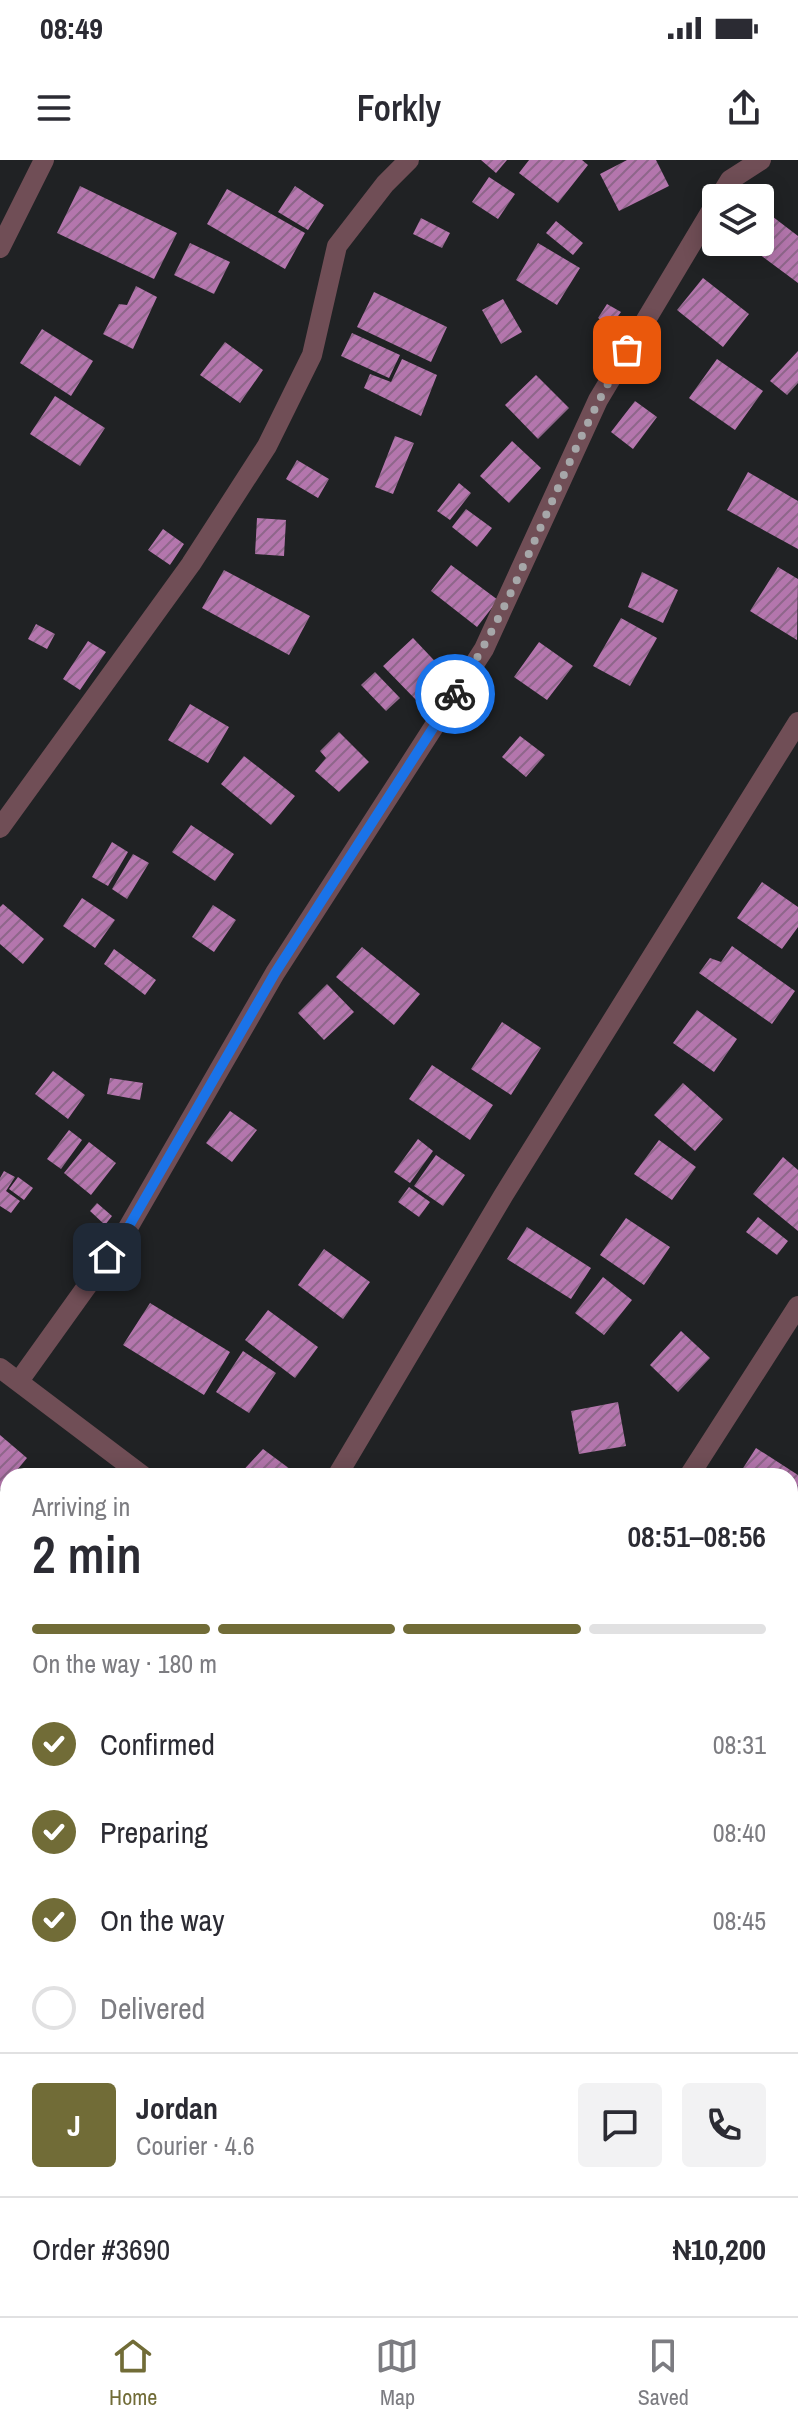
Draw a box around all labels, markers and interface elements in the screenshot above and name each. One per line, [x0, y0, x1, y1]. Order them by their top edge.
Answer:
text: 08:49 [40, 8, 103, 48]
text: Forkly [357, 84, 441, 132]
icon: menu [32, 86, 76, 130]
icon: share [722, 86, 766, 130]
map controls [702, 184, 774, 256]
button: layers [702, 184, 774, 256]
pin [593, 316, 661, 384]
icon: bag [605, 328, 649, 372]
courier [415, 654, 495, 734]
icon: bike [433, 672, 477, 716]
pin [73, 1223, 141, 1291]
icon: home [85, 1235, 129, 1279]
text: Arriving in [32, 1489, 130, 1524]
text: 08:51–08:56 [627, 1516, 766, 1556]
text: 2 min [32, 1519, 142, 1589]
text: On the way · 180 m [32, 1646, 217, 1681]
icon: check [32, 1722, 76, 1766]
text: Confirmed [100, 1724, 215, 1764]
text: 08:31 [713, 1727, 766, 1762]
icon: check [32, 1810, 76, 1854]
text: Preparing [100, 1812, 208, 1852]
text: 08:40 [713, 1815, 766, 1850]
icon: check [32, 1898, 76, 1942]
text: On the way [100, 1900, 224, 1940]
text: 08:45 [713, 1903, 766, 1938]
text: Delivered [100, 1988, 205, 2028]
button: chat [578, 2083, 662, 2167]
button: phone [682, 2083, 766, 2167]
text: Jordan [136, 2088, 218, 2128]
text: J [67, 2105, 81, 2145]
text: Courier · 4.6 [136, 2128, 255, 2163]
text: Order #3690 [32, 2229, 170, 2269]
text: ₦10,200 [673, 2229, 766, 2269]
tab: Home [109, 2334, 157, 2412]
tab: Map [375, 2334, 419, 2412]
tab: Saved [638, 2334, 689, 2412]

